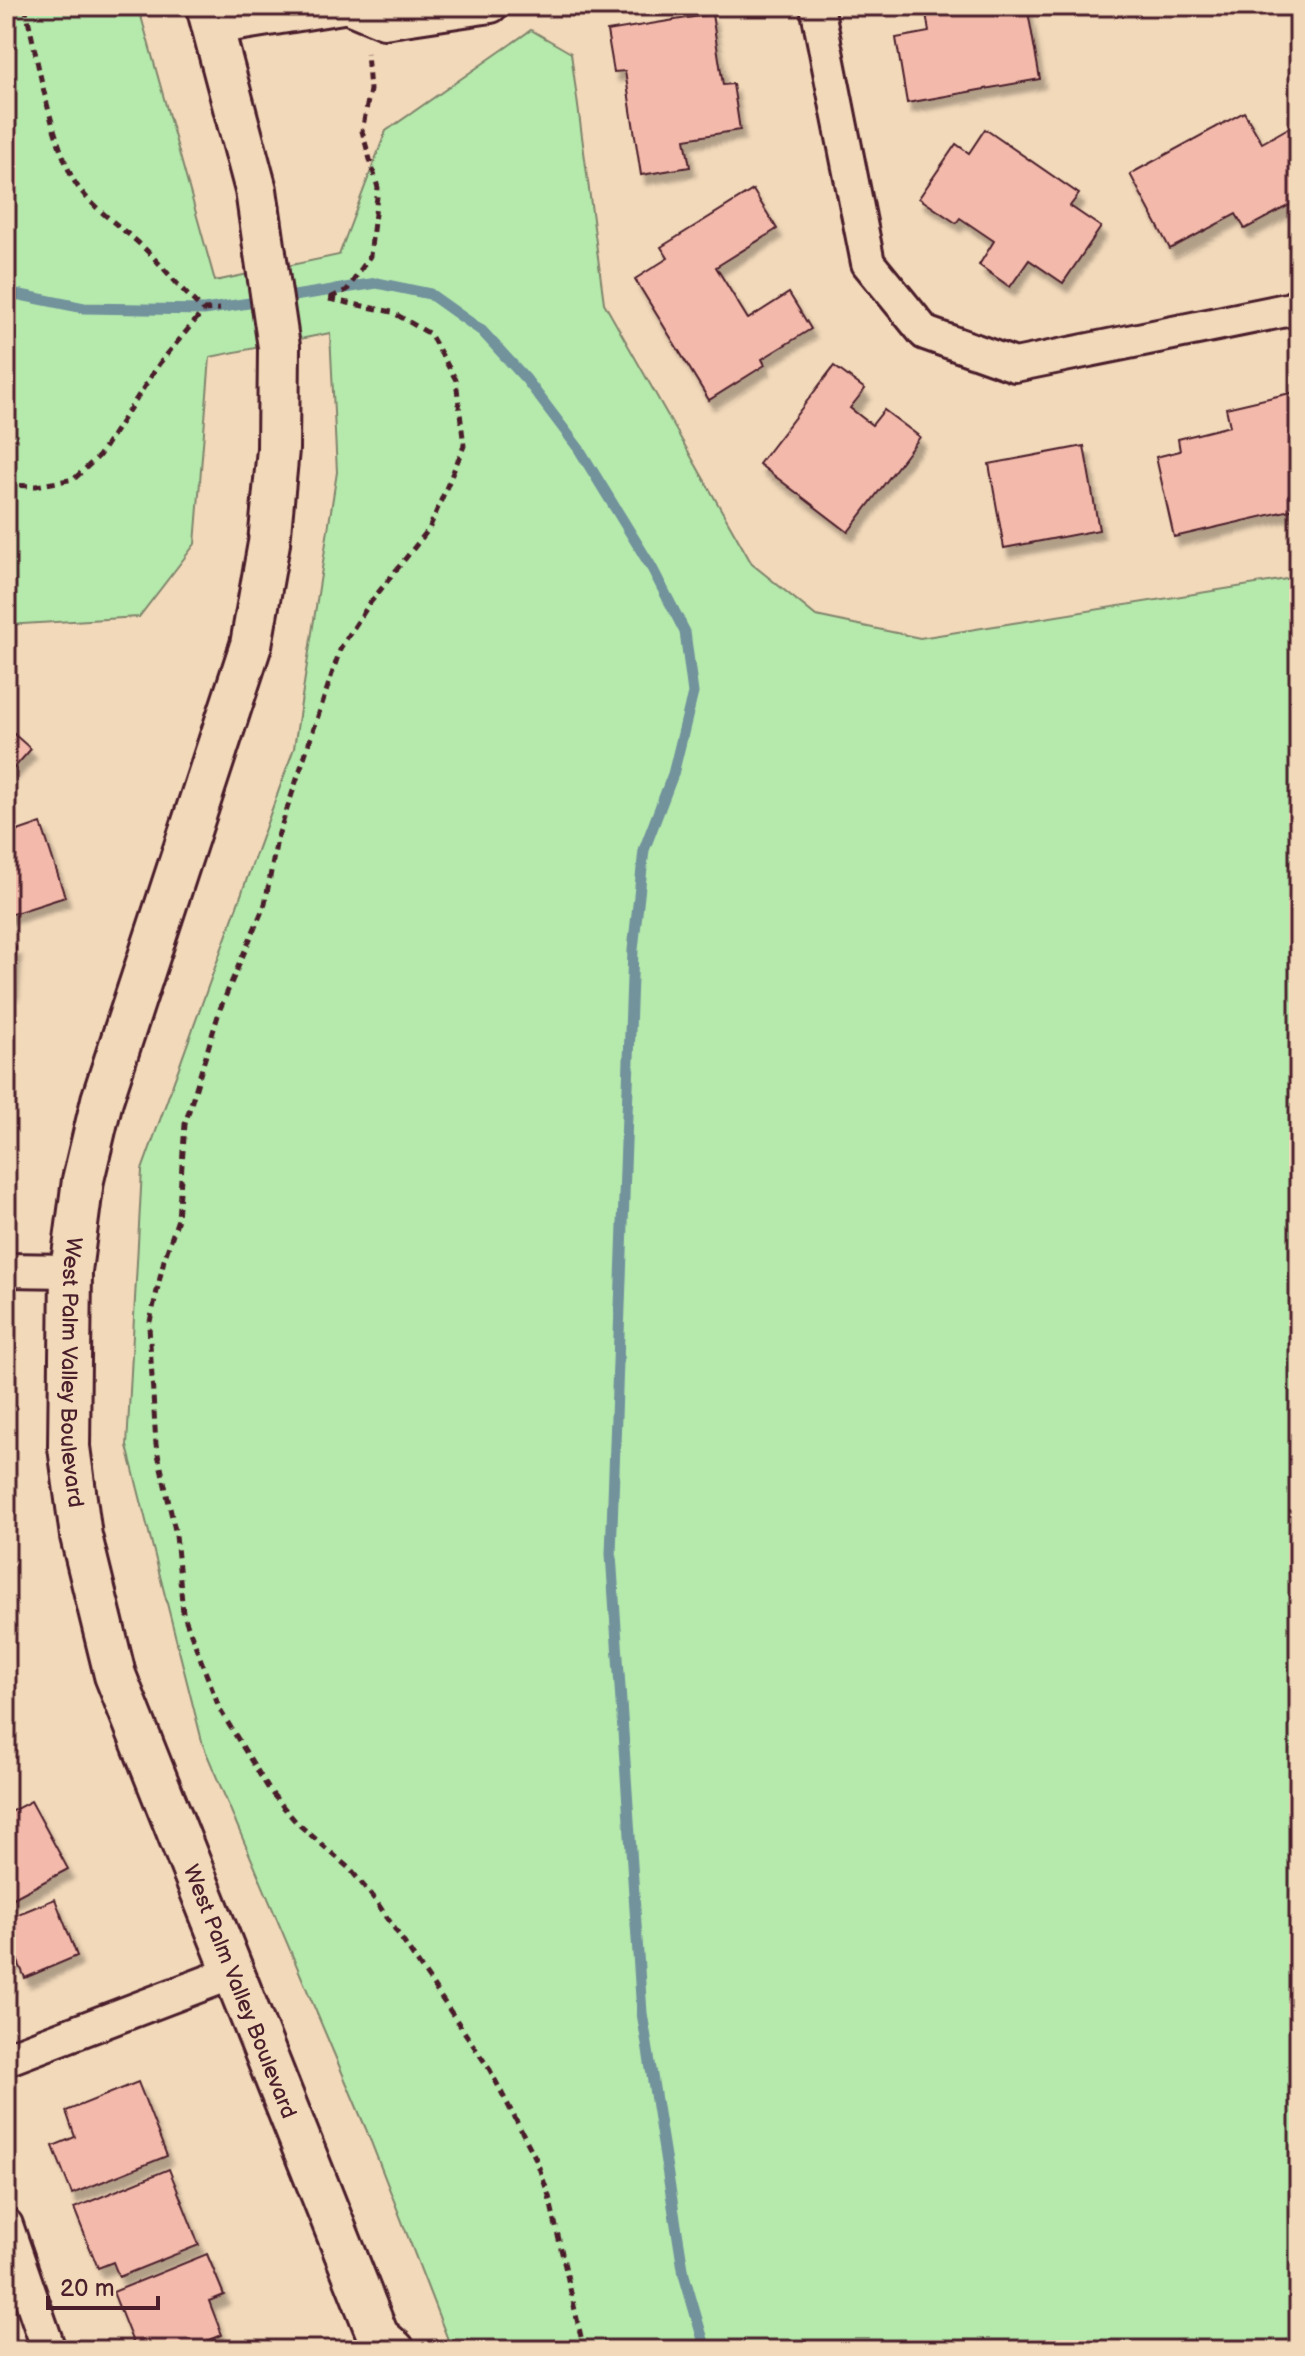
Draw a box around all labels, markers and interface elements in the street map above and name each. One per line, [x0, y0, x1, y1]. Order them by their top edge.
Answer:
street label: West Palm Valley Boulevard [54, 1235, 89, 1509]
street label: West Palm Valley Boulevard [177, 1861, 302, 2123]
scale bar [48, 2260, 158, 2310]
text: 20 m [60, 2274, 115, 2303]

